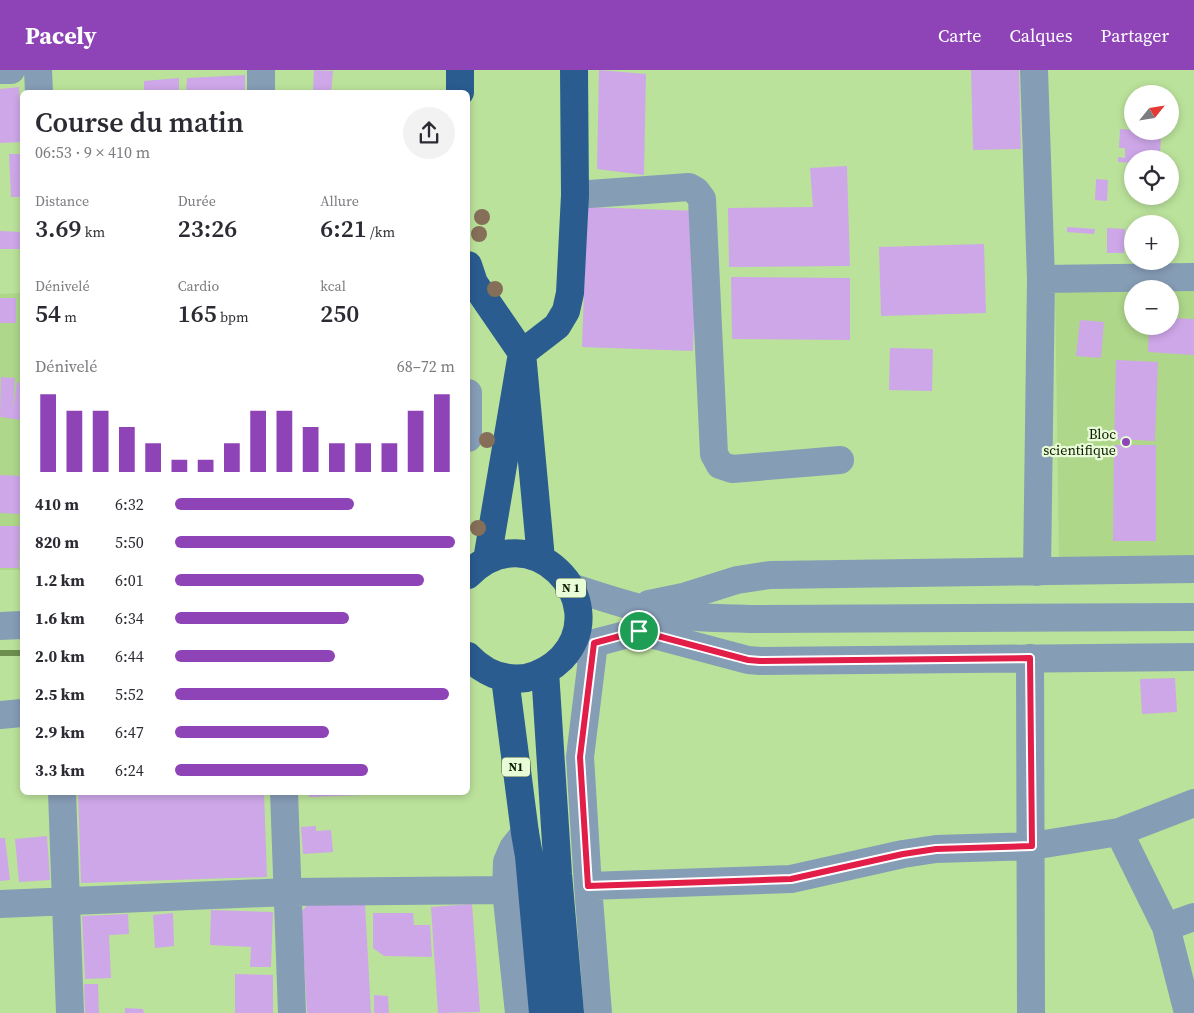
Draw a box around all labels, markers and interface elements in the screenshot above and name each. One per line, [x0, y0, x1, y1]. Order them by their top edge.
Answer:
text: Pacely [25, 19, 97, 52]
text: Carte [938, 23, 981, 48]
text: Calques [1009, 23, 1073, 48]
text: Partager [1101, 23, 1169, 48]
north arrow [1124, 85, 1179, 140]
map controls [1124, 85, 1179, 335]
text: Course du matin [35, 103, 244, 141]
button: share [403, 107, 455, 159]
text: 06:53 · 9 × 410 m [35, 141, 150, 163]
button: locate [1124, 150, 1179, 205]
text: Distance [35, 191, 89, 211]
text: Durée [178, 191, 216, 211]
text: Allure [320, 191, 359, 211]
text: 3.69 [35, 211, 82, 245]
text: 23:26 [178, 211, 237, 245]
text: 6:21 [320, 211, 367, 245]
button: + [1124, 215, 1179, 270]
text: km [82, 222, 105, 242]
text: /km [367, 222, 395, 242]
text: Dénivelé [35, 276, 90, 296]
text: Cardio [178, 276, 219, 296]
text: kcal [320, 276, 346, 296]
button: − [1124, 280, 1179, 335]
text: 54 [35, 296, 61, 330]
text: 165 [178, 296, 217, 330]
text: 250 [320, 296, 359, 330]
text: m [61, 307, 77, 327]
text: bpm [217, 307, 249, 327]
text: Dénivelé [35, 355, 97, 377]
text: 68–72 m [397, 355, 455, 377]
place label: Bloc scientifique [1043, 424, 1116, 460]
marker: Bloc scientifique [1120, 436, 1132, 448]
text: 410 m [35, 493, 79, 515]
text: 6:32 [115, 493, 144, 515]
text: 820 m [35, 531, 79, 553]
text: 5:50 [115, 531, 144, 553]
text: 1.2 km [35, 569, 85, 591]
text: 6:01 [115, 569, 144, 591]
road number: N 1 [556, 578, 586, 598]
text: 1.6 km [35, 607, 85, 629]
text: 6:34 [115, 607, 144, 629]
pin [618, 610, 660, 652]
icon: arrive [625, 617, 653, 645]
text: 2.0 km [35, 645, 85, 667]
text: 6:44 [115, 645, 144, 667]
text: 2.5 km [35, 683, 85, 705]
text: 5:52 [115, 683, 144, 705]
text: 2.9 km [35, 721, 85, 743]
text: 6:47 [115, 721, 144, 743]
road number: N1 [502, 758, 530, 776]
text: 3.3 km [35, 759, 85, 781]
text: 6:24 [115, 759, 144, 781]

